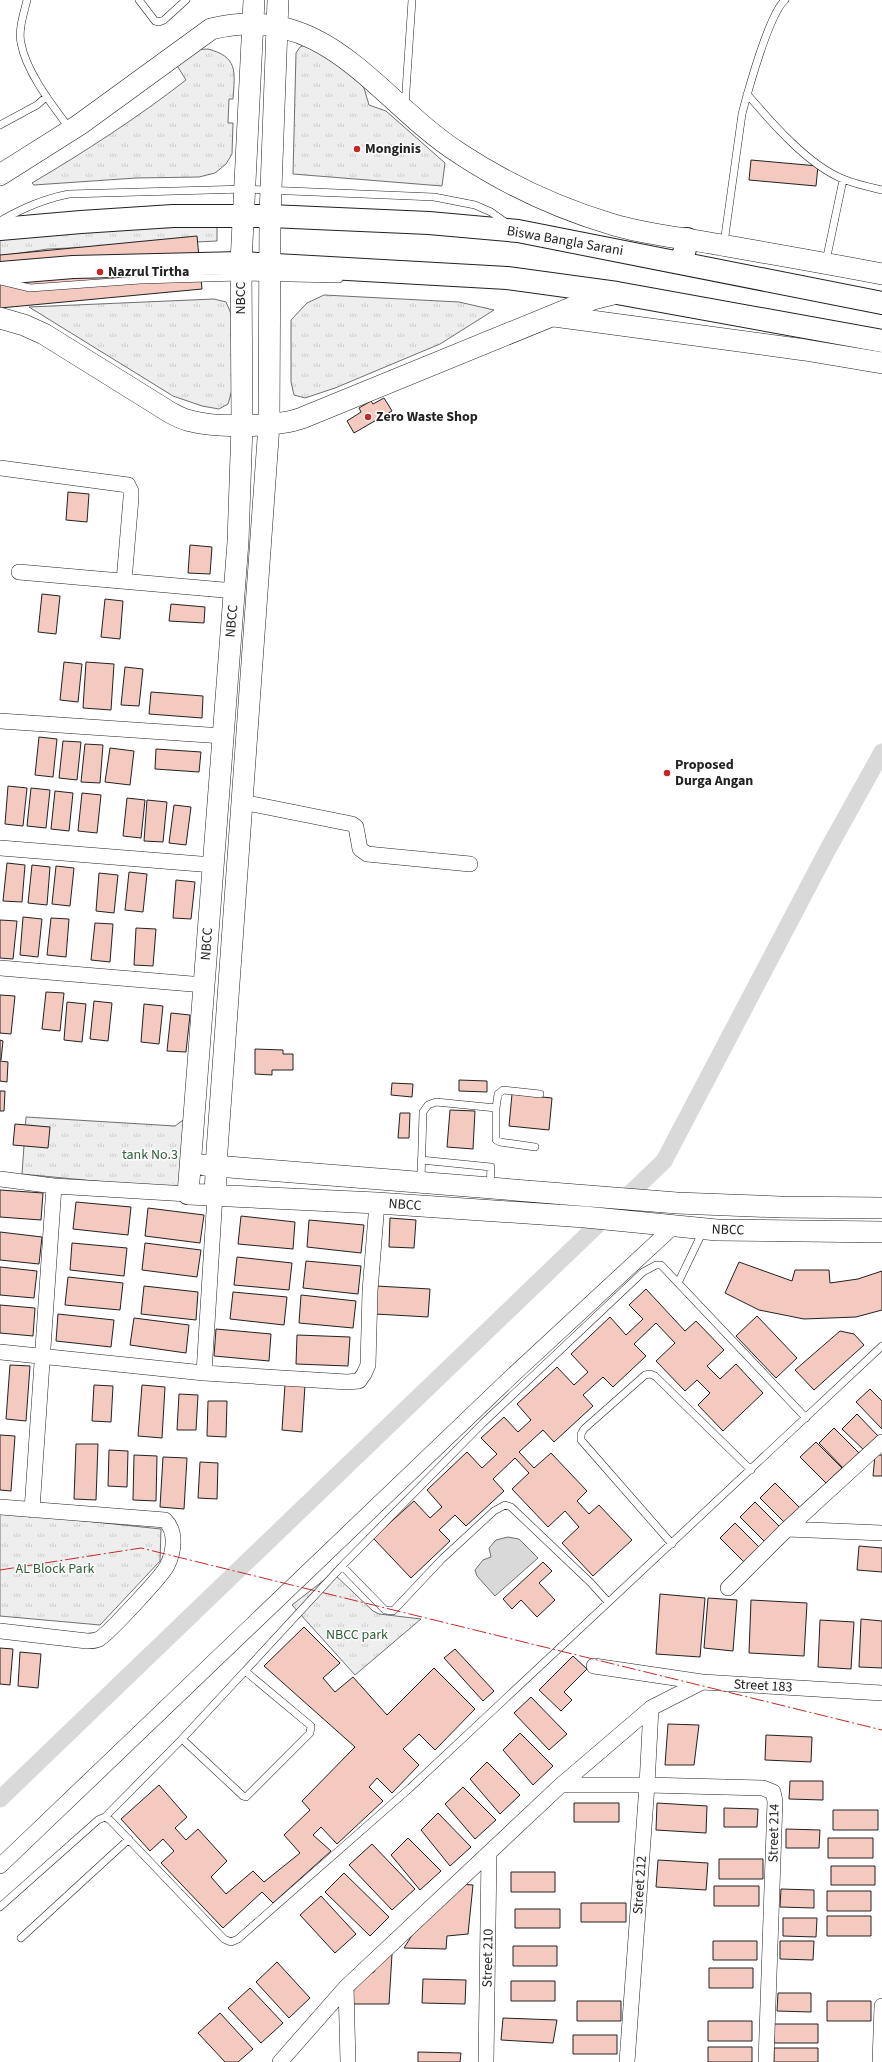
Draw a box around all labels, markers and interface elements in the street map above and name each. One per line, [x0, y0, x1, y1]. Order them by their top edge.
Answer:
place label: Monginis [365, 139, 421, 159]
marker: Monginis [352, 144, 362, 154]
street label: Biswa Bangla Sarani [505, 221, 625, 261]
place label: Nazrul Tirtha [108, 262, 189, 282]
marker: Nazrul Tirtha [95, 267, 105, 277]
street label: NBCC [231, 282, 251, 314]
place label: Zero Waste Shop [376, 407, 478, 427]
marker: Zero Waste Shop [363, 412, 373, 422]
street label: NBCC [221, 604, 243, 638]
place label: Proposed Durga Angan [675, 755, 753, 791]
marker: Proposed Durga Angan [662, 768, 672, 778]
street label: NBCC [196, 927, 218, 961]
park label: tank No.3 [122, 1145, 178, 1165]
street label: NBCC [388, 1194, 422, 1216]
street label: NBCC [711, 1219, 745, 1241]
park label: AL Block Park [16, 1559, 95, 1579]
park label: NBCC park [326, 1625, 388, 1645]
street label: Street 183 [733, 1674, 793, 1698]
street label: Street 214 [763, 1803, 785, 1863]
street label: Street 212 [628, 1855, 652, 1915]
street label: Street 210 [477, 1928, 499, 1988]

